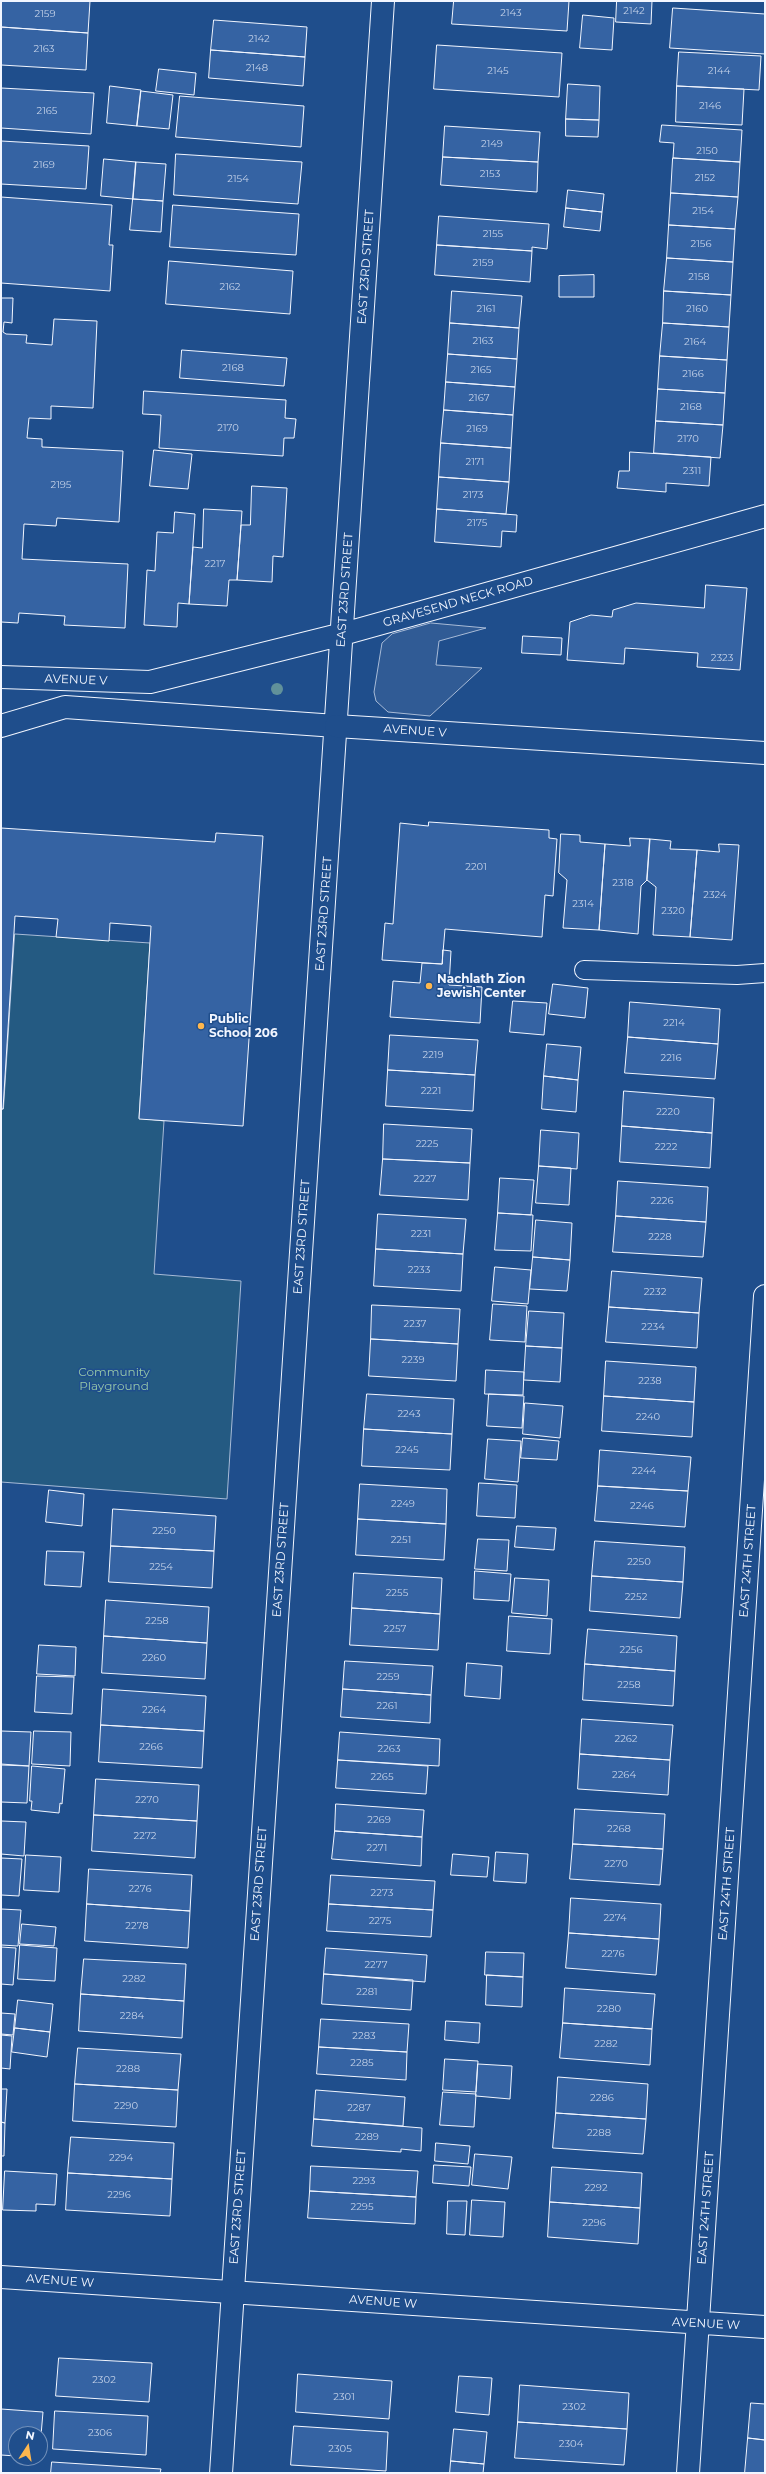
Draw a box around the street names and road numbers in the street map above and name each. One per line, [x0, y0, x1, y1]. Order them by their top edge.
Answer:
street label: EAST 23RD STREET [355, 209, 377, 325]
street label: EAST 23RD STREET [334, 532, 356, 648]
street label: GRAVESEND NECK ROAD [381, 574, 535, 630]
street label: AVENUE V [44, 672, 108, 688]
street label: AVENUE V [383, 722, 447, 740]
street label: EAST 23RD STREET [313, 856, 335, 972]
street label: EAST 23RD STREET [291, 1179, 313, 1295]
street label: EAST 23RD STREET [270, 1502, 292, 1618]
street label: EAST 24TH STREET [737, 1504, 759, 1618]
street label: EAST 23RD STREET [248, 1826, 270, 1942]
street label: EAST 24TH STREET [716, 1827, 738, 1941]
street label: EAST 23RD STREET [227, 2149, 249, 2265]
street label: EAST 24TH STREET [695, 2151, 717, 2265]
street label: AVENUE W [26, 2271, 94, 2291]
street label: AVENUE W [349, 2292, 417, 2312]
street label: AVENUE W [672, 2315, 740, 2333]

